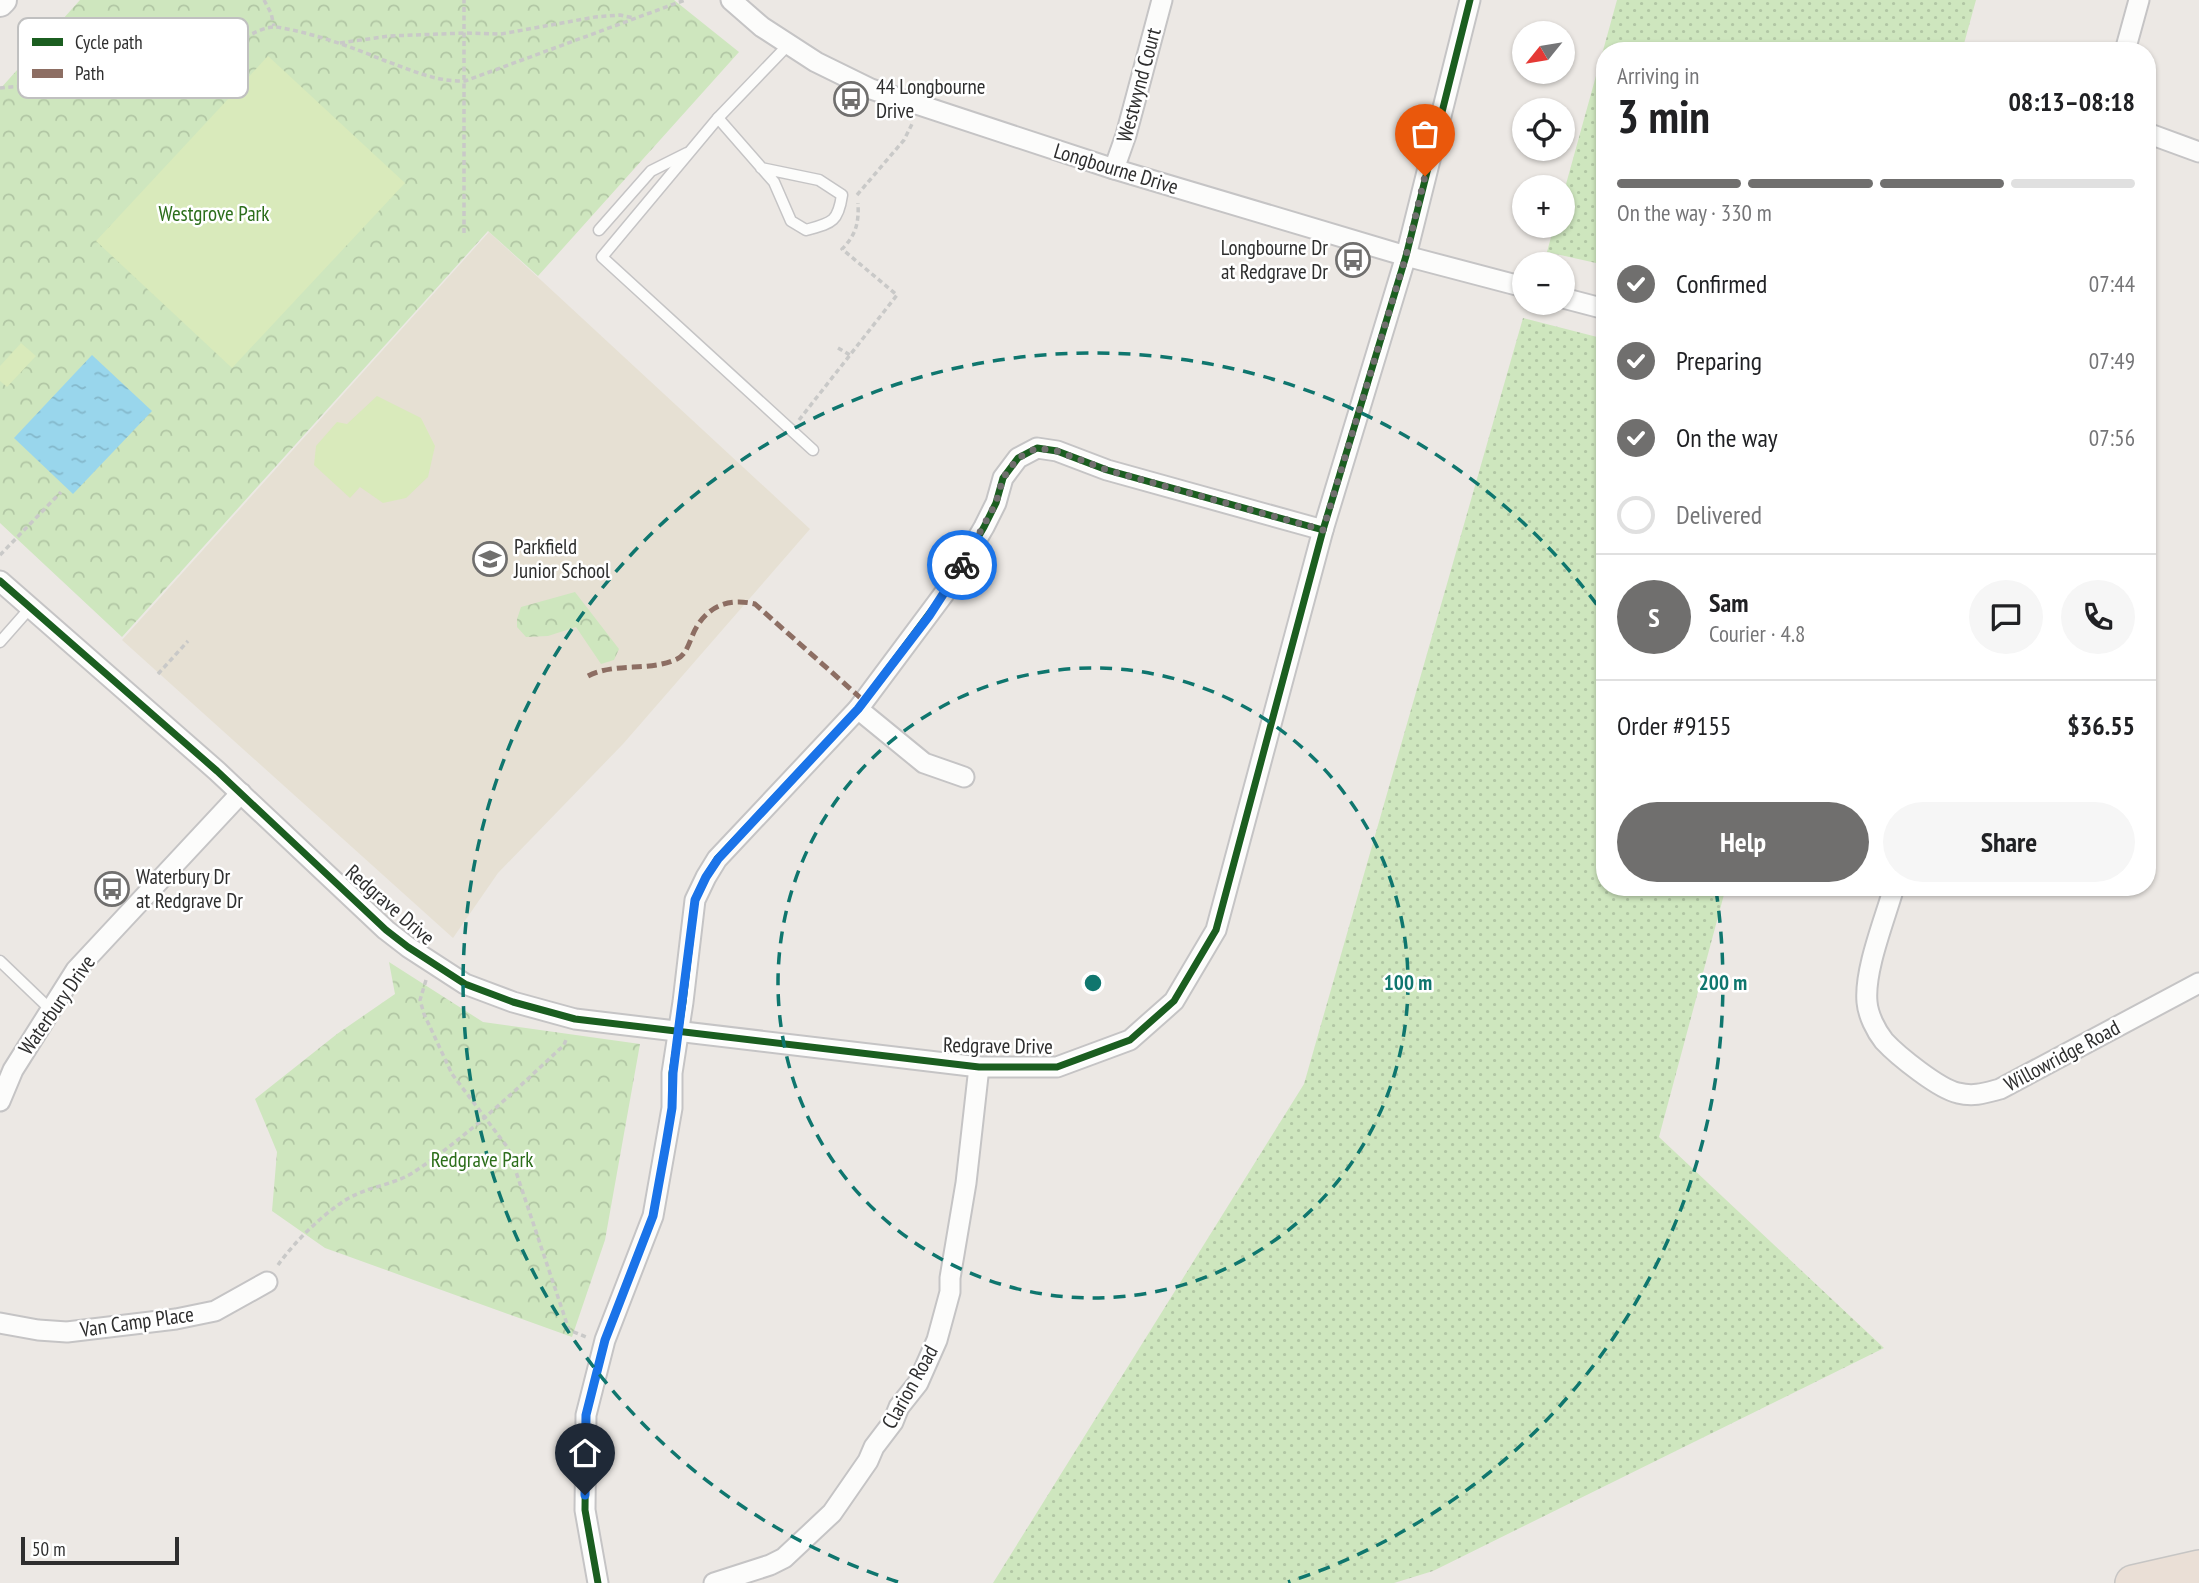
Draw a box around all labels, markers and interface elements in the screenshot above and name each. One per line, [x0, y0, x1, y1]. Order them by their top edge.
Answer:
legend [18, 18, 248, 98]
north arrow [1512, 21, 1575, 84]
map controls [1512, 21, 1575, 315]
street label: Westwynd Court [1110, 24, 1167, 145]
text: Cycle path [75, 30, 143, 54]
text: Path [75, 61, 104, 85]
text: Arriving in [1617, 61, 1699, 90]
place label: 44 Longbourne Drive [876, 73, 985, 124]
bus stop icon: 44 Longbourne Drive [832, 80, 870, 118]
text: 08:13–08:18 [2008, 85, 2135, 118]
text: 3 min [1617, 86, 1710, 146]
button: locate [1512, 98, 1575, 161]
pin [1395, 104, 1455, 176]
icon: bag [1406, 115, 1444, 153]
street label: Longbourne Drive [1051, 137, 1182, 200]
button: + [1512, 175, 1575, 238]
text: On the way · 330 m [1617, 198, 1772, 227]
park label: Westgrove Park [159, 200, 269, 227]
place label: Longbourne Dr at Redgrave Dr [1221, 234, 1328, 285]
bus stop icon: Longbourne Dr at Redgrave Dr [1334, 241, 1372, 279]
button: − [1512, 252, 1575, 315]
icon: check [1617, 265, 1655, 303]
text: Confirmed [1676, 267, 1767, 300]
text: 07:44 [2089, 269, 2135, 298]
icon: check [1617, 342, 1655, 380]
text: Preparing [1676, 344, 1762, 377]
text: 07:49 [2089, 346, 2135, 375]
icon: check [1617, 419, 1655, 457]
text: On the way [1676, 421, 1778, 454]
text: 07:56 [2089, 423, 2135, 452]
text: Delivered [1676, 498, 1762, 531]
courier [927, 530, 997, 600]
place label: Parkfield Junior School [513, 533, 610, 584]
school or university icon: Parkfield Junior School [471, 540, 509, 578]
icon: bike [943, 546, 981, 584]
button: chat [1969, 580, 2043, 654]
button: phone [2061, 580, 2135, 654]
text: Sam [1709, 586, 1748, 619]
text: S [1648, 601, 1660, 634]
text: Courier · 4.8 [1709, 619, 1805, 648]
text: Order #9155 [1617, 709, 1732, 742]
text: $36.55 [2067, 709, 2135, 742]
button: Help [1617, 802, 1869, 882]
button: Share [1883, 802, 2135, 882]
street label: Redgrave Drive [340, 858, 441, 951]
place label: Waterbury Dr at Redgrave Dr [136, 863, 243, 914]
bus stop icon: Waterbury Dr at Redgrave Dr [93, 870, 131, 908]
street label: Waterbury Drive [12, 950, 101, 1060]
text: 100 m [1384, 969, 1432, 996]
text: 200 m [1699, 969, 1747, 996]
centre of rings [1081, 971, 1105, 995]
street label: Willowridge Road [1999, 1014, 2124, 1097]
street label: Redgrave Drive [943, 1031, 1053, 1060]
park label: Redgrave Park [431, 1146, 533, 1173]
street label: Van Camp Place [77, 1300, 196, 1343]
street label: Clarion Road [876, 1340, 944, 1433]
pin [555, 1423, 615, 1495]
icon: home [566, 1434, 604, 1472]
scale bar [21, 1534, 178, 1566]
text: 50 m [32, 1537, 66, 1561]

